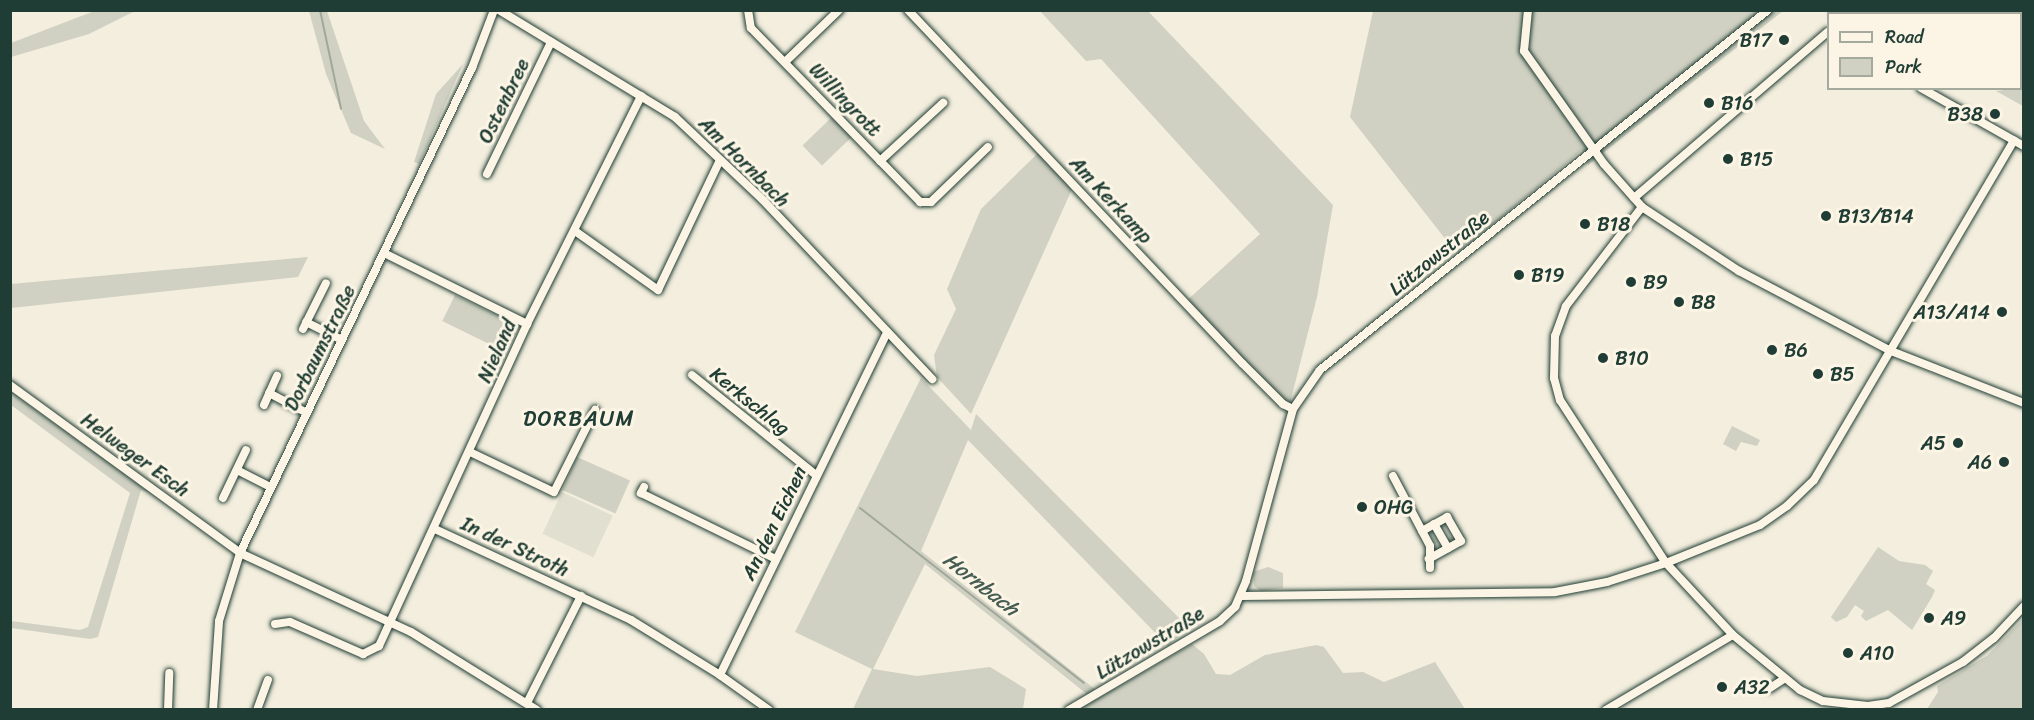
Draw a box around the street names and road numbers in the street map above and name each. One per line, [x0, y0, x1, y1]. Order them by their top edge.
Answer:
street label: Ostenbree [473, 55, 535, 147]
street label: Willingrott [804, 58, 886, 142]
street label: Am Hornbach [694, 112, 794, 212]
street label: Am Kerkamp [1064, 151, 1158, 249]
street label: Lützowstraße [1384, 205, 1494, 301]
street label: Dorbaumstraße [279, 281, 361, 415]
street label: Nieland [472, 316, 522, 386]
street label: Kerkschlag [705, 362, 795, 440]
street label: Helweger Esch [76, 408, 194, 502]
street label: An den Eichen [736, 462, 812, 584]
street label: In der Stroth [457, 512, 573, 582]
street label: Lützowstraße [1092, 601, 1208, 685]

